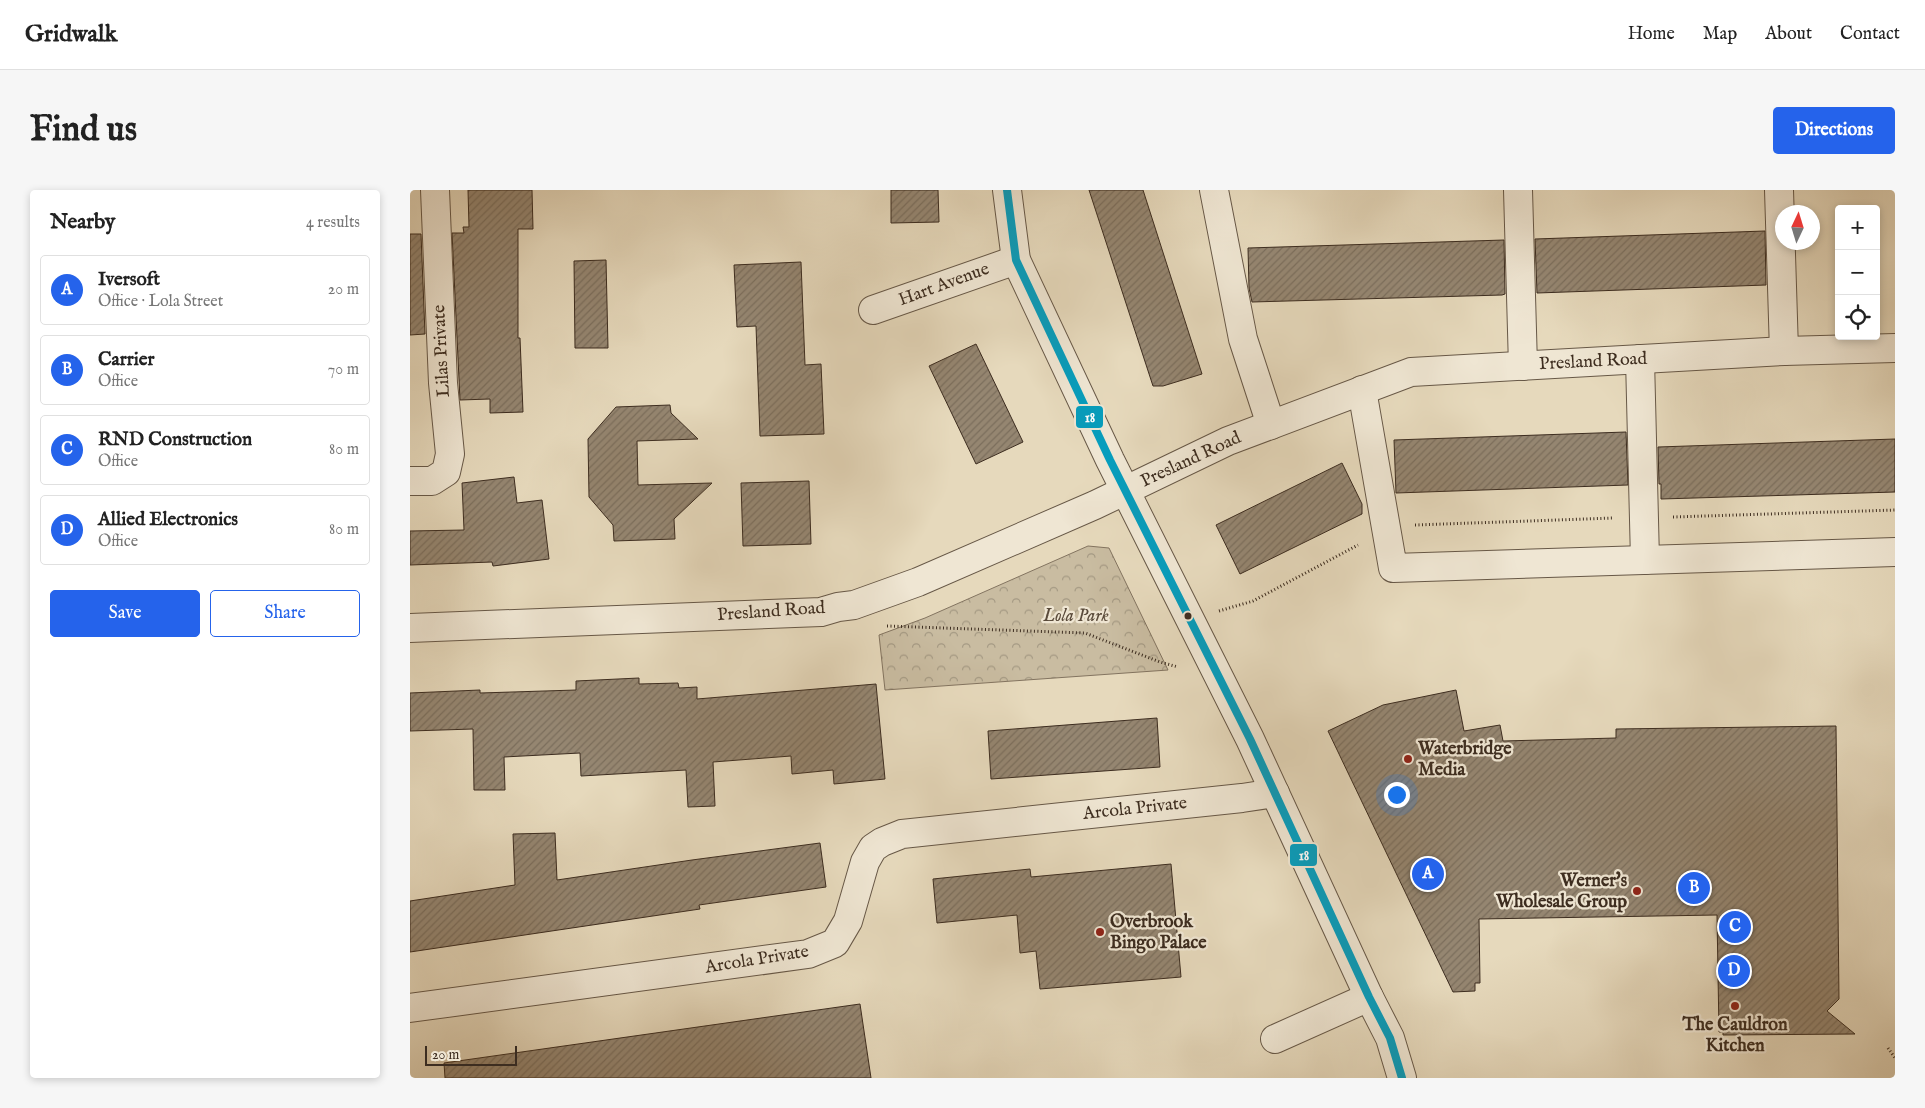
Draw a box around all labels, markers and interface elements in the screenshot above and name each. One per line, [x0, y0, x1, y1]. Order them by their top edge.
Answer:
text: Gridwalk [25, 19, 117, 50]
text: Home [1628, 23, 1675, 46]
text: Map [1703, 23, 1737, 46]
text: About [1765, 23, 1812, 46]
text: Contact [1840, 23, 1900, 46]
button: Directions [1773, 107, 1895, 154]
text: Find us [30, 108, 137, 153]
north arrow [1775, 205, 1820, 250]
map controls [1835, 205, 1880, 340]
button: + [1835, 205, 1880, 250]
text: Nearby [50, 209, 115, 236]
text: 4 results [306, 213, 360, 233]
button: − [1835, 250, 1880, 295]
street label: Hart Avenue [895, 258, 993, 312]
text: Iversoft [98, 268, 160, 292]
text: A [62, 280, 72, 300]
text: 20 m [328, 280, 359, 300]
text: Office · Lola Street [98, 292, 223, 312]
button: locate [1835, 295, 1880, 340]
street label: Lilas Private [428, 304, 456, 398]
text: Carrier [98, 348, 154, 372]
street label: Presland Road [1538, 348, 1648, 376]
text: B [62, 360, 72, 380]
text: 70 m [328, 360, 359, 380]
text: Office [98, 372, 138, 392]
line badge: 18 [1075, 405, 1104, 429]
text: 18 [1085, 409, 1096, 427]
street label: Presland Road [1137, 427, 1245, 493]
text: RND Construction [98, 428, 252, 452]
text: C [61, 440, 73, 460]
text: 80 m [329, 440, 359, 460]
text: Office [98, 452, 138, 472]
text: Allied Electronics [98, 508, 238, 532]
text: D [61, 520, 73, 540]
text: 80 m [329, 520, 359, 540]
text: Office [98, 532, 138, 552]
button: Save [50, 590, 200, 637]
button: Share [210, 590, 360, 637]
street label: Presland Road [716, 597, 826, 627]
park label: Lola Park [1042, 605, 1109, 628]
unlabelled marker [1183, 611, 1193, 621]
place label: Waterbridge Media [1417, 738, 1512, 782]
marker: Waterbridge Media [1402, 753, 1414, 765]
your location [1384, 782, 1410, 808]
street label: Arcola Private [1081, 792, 1188, 826]
line badge: 18 [1289, 843, 1318, 867]
text: 18 [1299, 847, 1310, 865]
pin: A [1412, 855, 1444, 893]
pin: B [1678, 869, 1710, 907]
place label: Werner's Wholesale Group [1495, 870, 1628, 914]
marker: Werner's Wholesale Group [1631, 885, 1643, 897]
pin: C [1719, 908, 1751, 946]
place label: Overbrook Bingo Palace [1110, 911, 1207, 955]
marker: Overbrook Bingo Palace [1094, 926, 1106, 938]
street label: Arcola Private [703, 940, 810, 980]
pin: D [1718, 952, 1750, 990]
marker: The Cauldron Kitchen [1729, 1000, 1741, 1012]
place label: The Cauldron Kitchen [1681, 1014, 1788, 1058]
scale bar [425, 1043, 518, 1066]
text: 20 m [432, 1046, 459, 1064]

